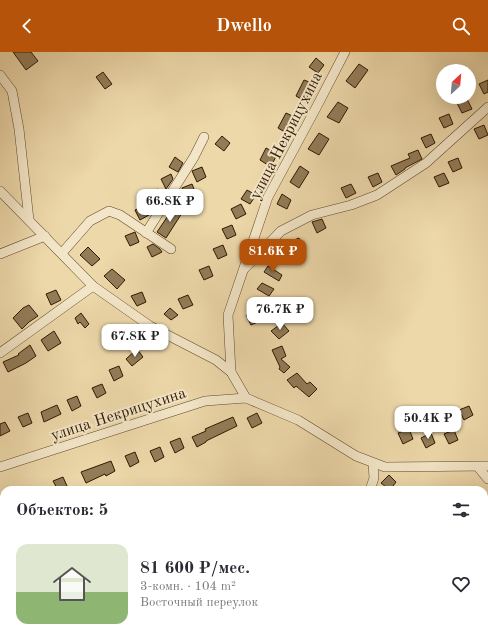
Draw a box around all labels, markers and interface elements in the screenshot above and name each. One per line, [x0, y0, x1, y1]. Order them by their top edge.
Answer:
icon: back [16, 15, 38, 37]
icon: search [450, 15, 472, 37]
text: Dwello [216, 17, 272, 35]
north arrow [436, 64, 476, 104]
map controls [436, 64, 476, 104]
street label: улица Некрицухина [248, 69, 326, 202]
pin: 66.8K ₽ [133, 189, 207, 223]
text: 66.8K ₽ [145, 195, 195, 208]
pin: 81.6K ₽ [236, 239, 310, 273]
text: 81.6K ₽ [248, 245, 298, 258]
pin: 76.7K ₽ [243, 297, 317, 331]
text: 76.7K ₽ [255, 303, 305, 316]
pin: 67.8K ₽ [98, 324, 172, 358]
text: 67.8K ₽ [110, 330, 160, 343]
street label: улица Некрицухина [49, 385, 188, 444]
pin: 50.4K ₽ [391, 406, 465, 440]
text: 50.4K ₽ [403, 412, 453, 425]
icon: filters [450, 499, 472, 521]
text: Объектов: 5 [16, 502, 108, 519]
icon: home [48, 560, 96, 608]
text: 81 600 ₽/мес. [140, 560, 250, 577]
icon: heart [450, 573, 472, 595]
text: 3-комн. · 104 m² [140, 580, 236, 593]
text: Восточный переулок [140, 596, 258, 609]

